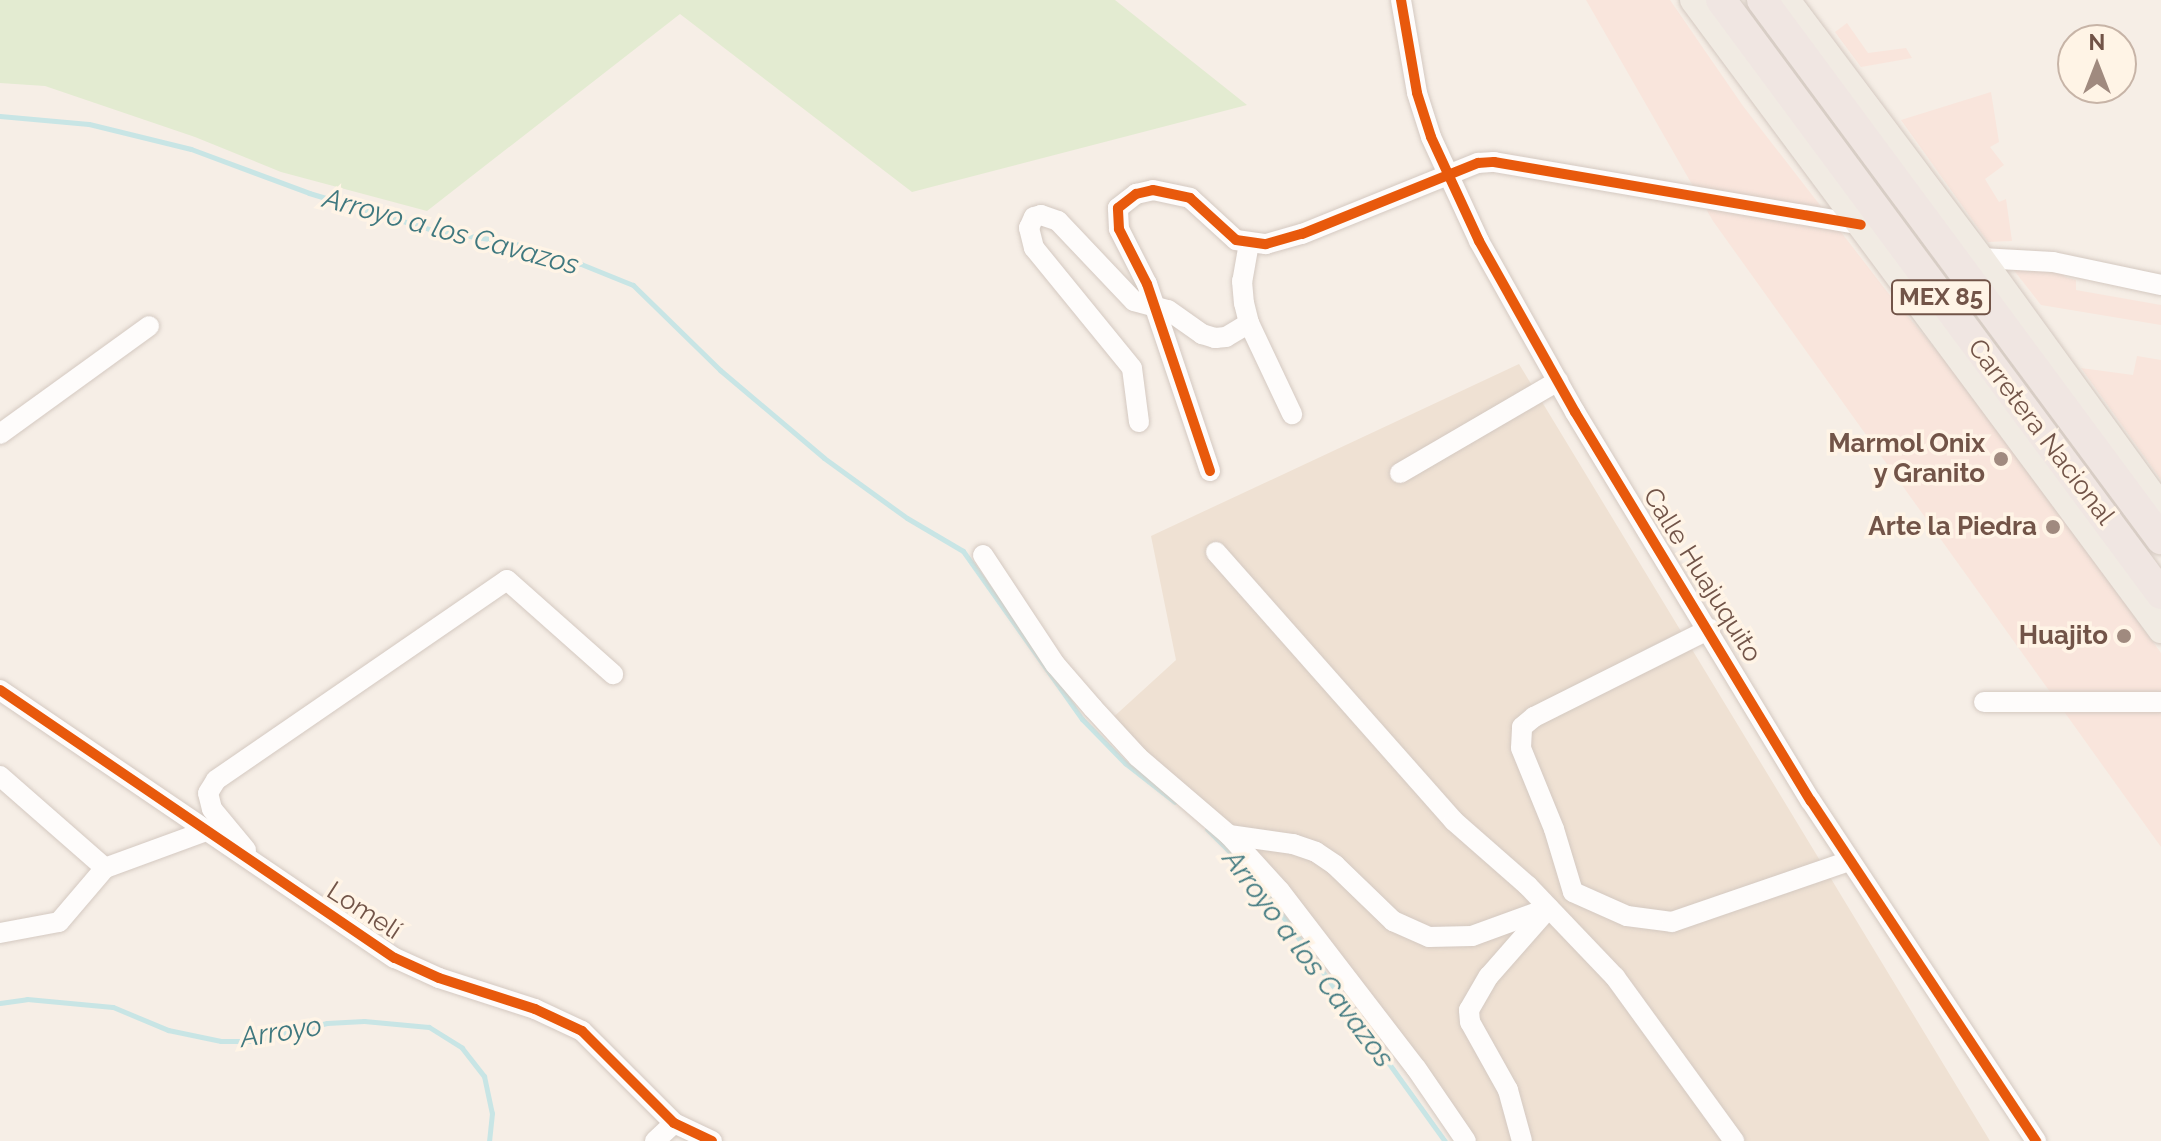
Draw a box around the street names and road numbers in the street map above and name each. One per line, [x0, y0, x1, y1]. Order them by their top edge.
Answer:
road number: MEX 85 [1889, 277, 1993, 317]
street label: Carretera Nacional [1961, 333, 2121, 531]
street label: Calle Huajuquito [1636, 482, 1768, 668]
street label: Lomelí [321, 876, 407, 946]

